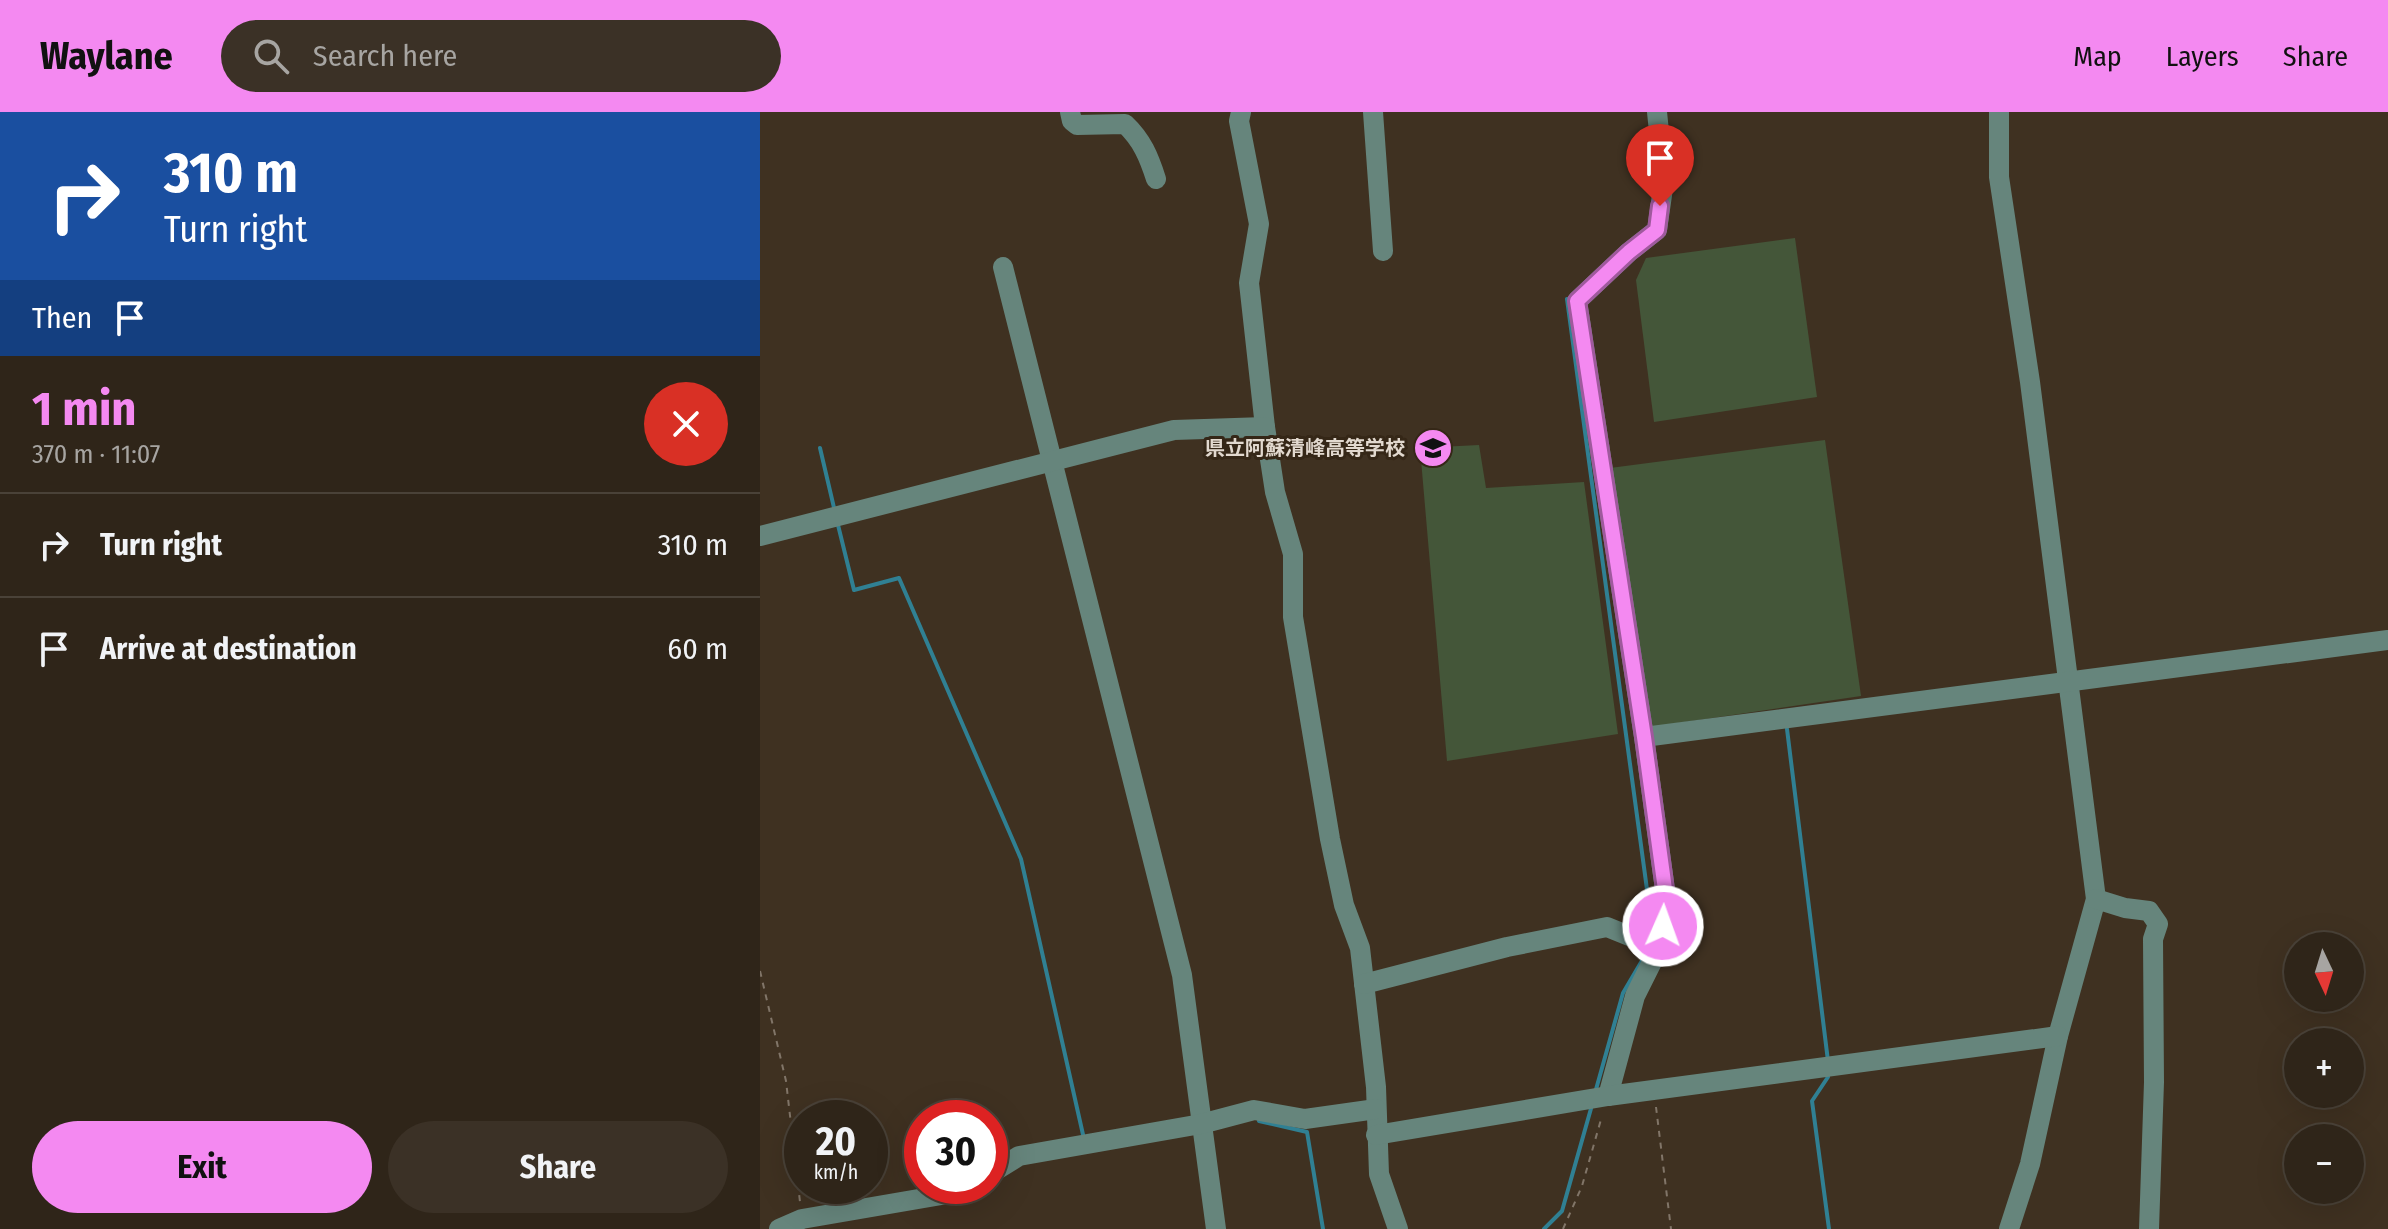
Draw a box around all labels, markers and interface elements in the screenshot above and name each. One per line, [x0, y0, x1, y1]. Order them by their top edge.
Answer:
search box [221, 20, 781, 92]
text: Waylane [40, 33, 173, 79]
icon: search [249, 34, 293, 78]
text: Search here [313, 38, 457, 74]
text: Map [2073, 40, 2122, 73]
text: Layers [2166, 40, 2239, 73]
text: Share [2283, 40, 2348, 73]
pin [1626, 124, 1694, 206]
icon: arrive [1638, 136, 1682, 180]
text: 310 m [164, 140, 298, 207]
icon: right [32, 144, 136, 248]
text: Turn right [164, 208, 307, 252]
icon: arrive [108, 296, 152, 340]
text: Then [32, 300, 92, 336]
text: 1 min [32, 380, 137, 438]
button: close [644, 382, 728, 466]
school or university icon: 県立阿蘇清峰高等学校 [1412, 427, 1454, 469]
place label: 県立阿蘇清峰高等学校 [1205, 436, 1405, 460]
text: 370 m · 11:07 [32, 439, 160, 470]
icon: right [32, 523, 76, 567]
text: Turn right [100, 527, 222, 563]
text: 310 m [658, 527, 728, 563]
icon: arrive [32, 627, 76, 671]
text: Arrive at destination [100, 631, 357, 667]
text: 60 m [667, 631, 728, 667]
position arrow [1621, 884, 1705, 968]
north arrow [2284, 932, 2364, 1012]
map controls [2284, 932, 2364, 1204]
button: + [2284, 1028, 2364, 1108]
speed limit sign: 30 [904, 1100, 1008, 1204]
text: 20 [816, 1118, 856, 1166]
button: Exit [32, 1121, 372, 1213]
button: Share [388, 1121, 728, 1213]
button: − [2284, 1124, 2364, 1204]
text: km/h [814, 1160, 858, 1184]

